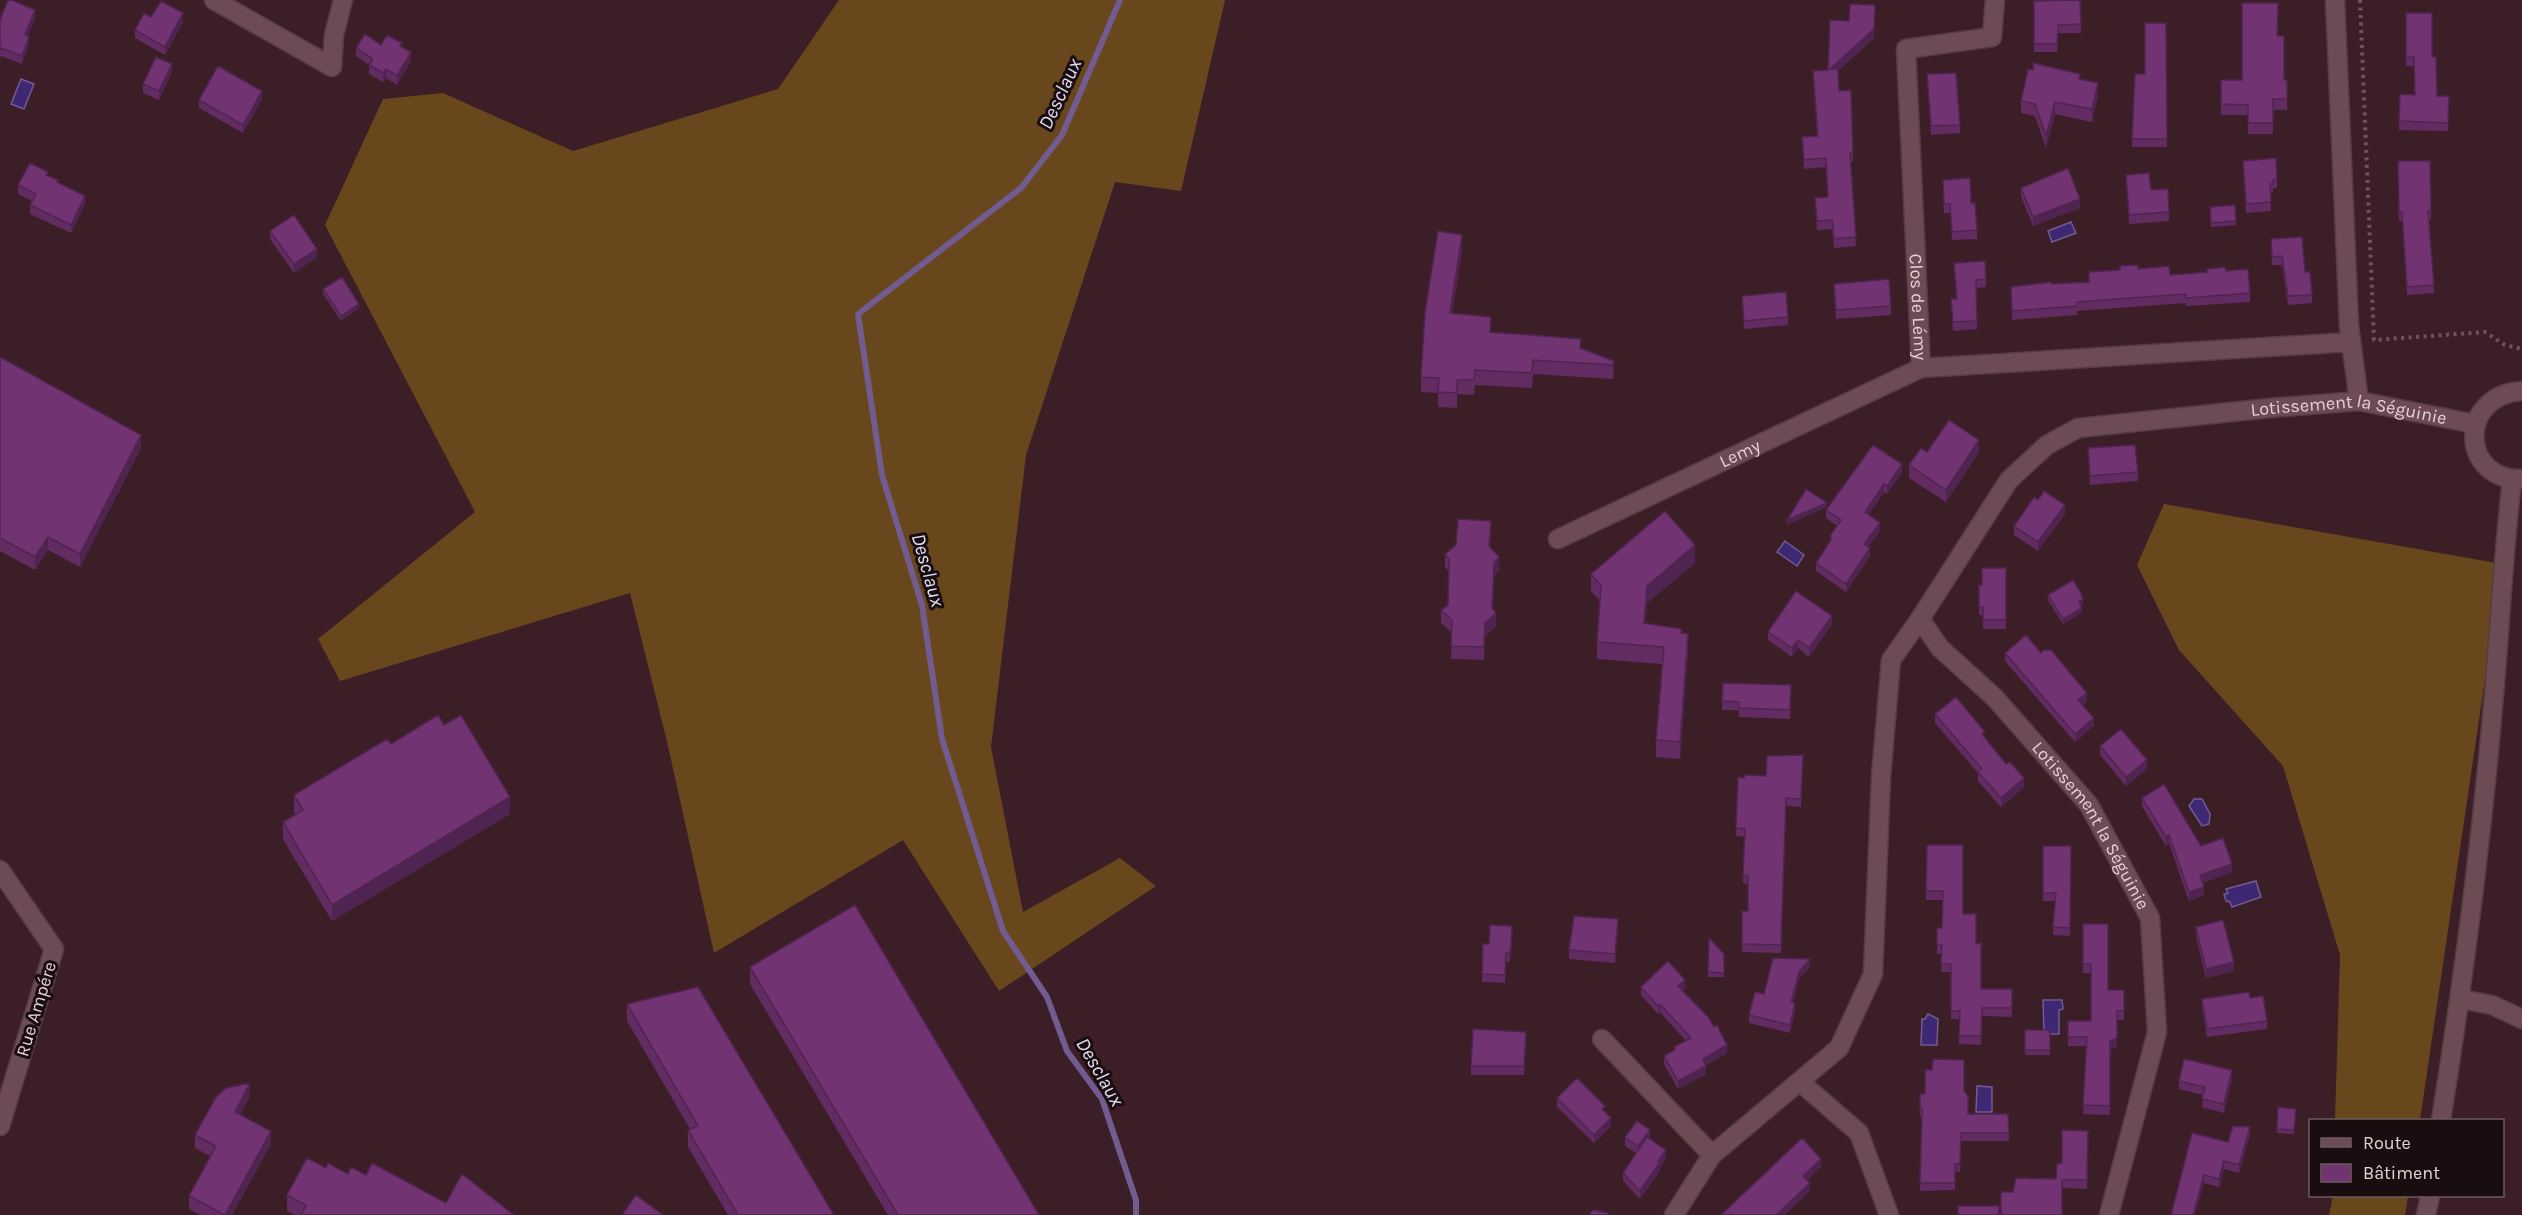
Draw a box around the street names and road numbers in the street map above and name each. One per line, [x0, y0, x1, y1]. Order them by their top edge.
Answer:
street label: Clos de Lémy [1905, 253, 1932, 361]
street label: Lotissement la Séguinie [2250, 390, 2449, 429]
street label: Lemy [1716, 434, 1764, 472]
street label: Lotissement la Séguinie [2027, 737, 2154, 913]
street label: Rue Ampére [11, 959, 61, 1059]

